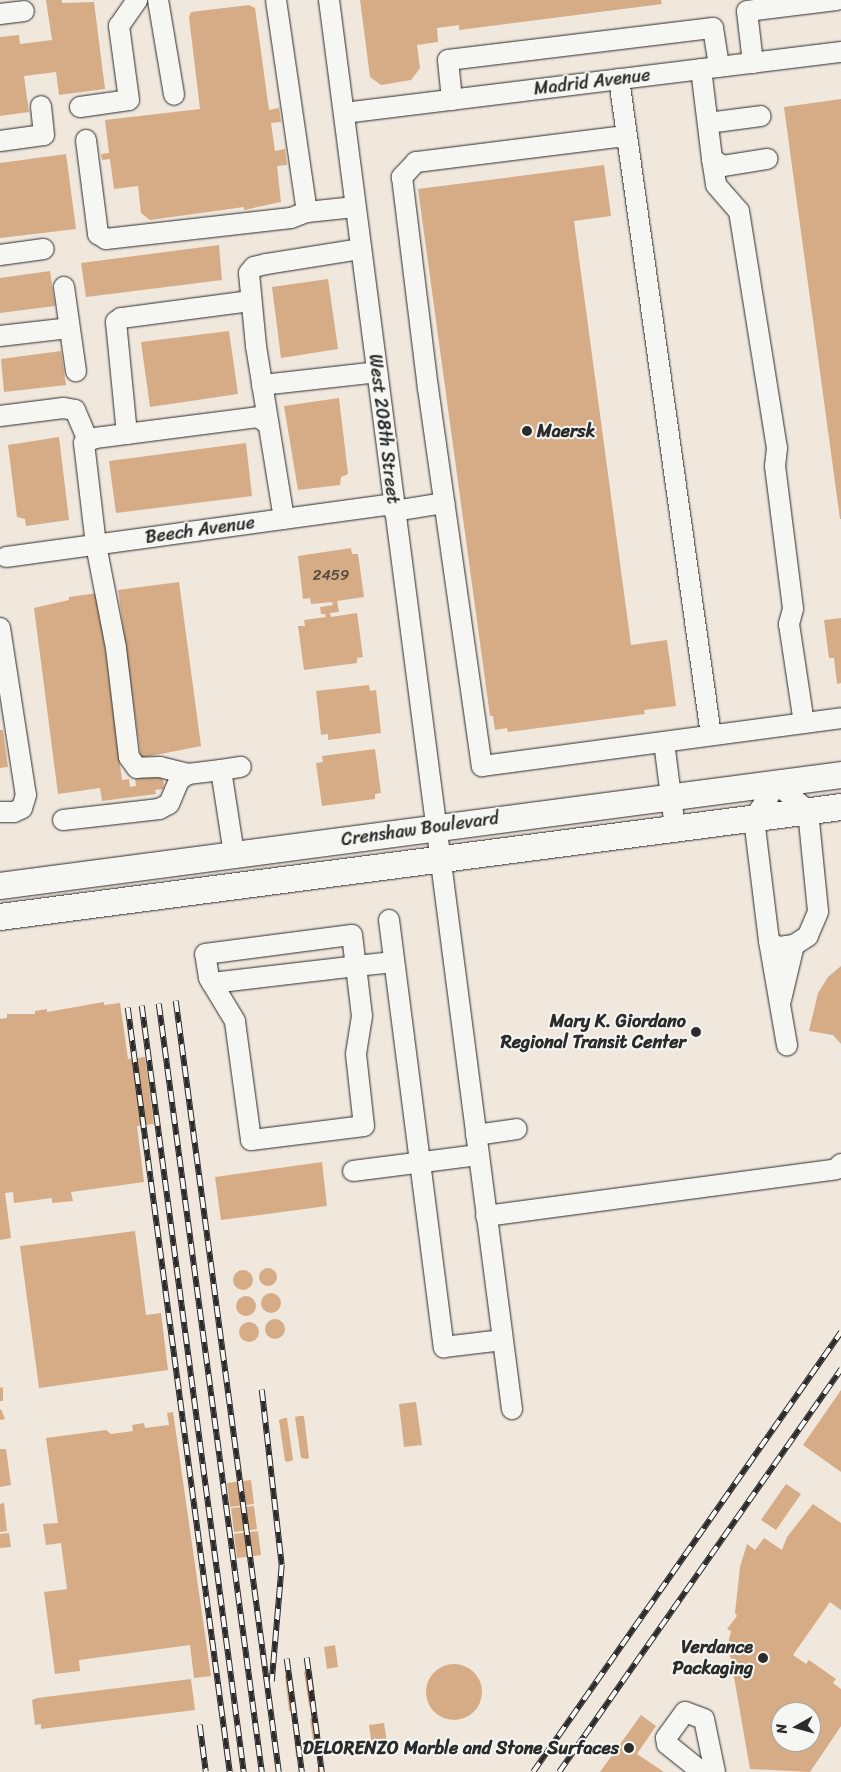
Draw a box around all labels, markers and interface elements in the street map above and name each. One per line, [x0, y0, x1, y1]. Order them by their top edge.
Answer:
street label: Madrid Avenue [533, 64, 651, 100]
street label: West 208th Street [364, 353, 404, 505]
place label: Maersk [537, 420, 595, 442]
marker: Maersk [521, 425, 533, 437]
street label: Beech Avenue [144, 512, 256, 548]
house number: 2459 [313, 567, 349, 585]
street label: Crenshaw Boulevard [340, 807, 500, 851]
place label: Mary K. Giordano Regional Transit Center [500, 1011, 686, 1054]
marker: Mary K. Giordano Regional Transit Center [690, 1026, 702, 1038]
place label: Verdance Packaging [673, 1637, 753, 1680]
marker: Verdance Packaging [757, 1652, 769, 1664]
north arrow [771, 1702, 821, 1752]
text: N [769, 1722, 795, 1735]
place label: DELORENZO Marble and Stone Surfaces [303, 1737, 619, 1759]
marker: DELORENZO Marble and Stone Surfaces [623, 1742, 635, 1754]

